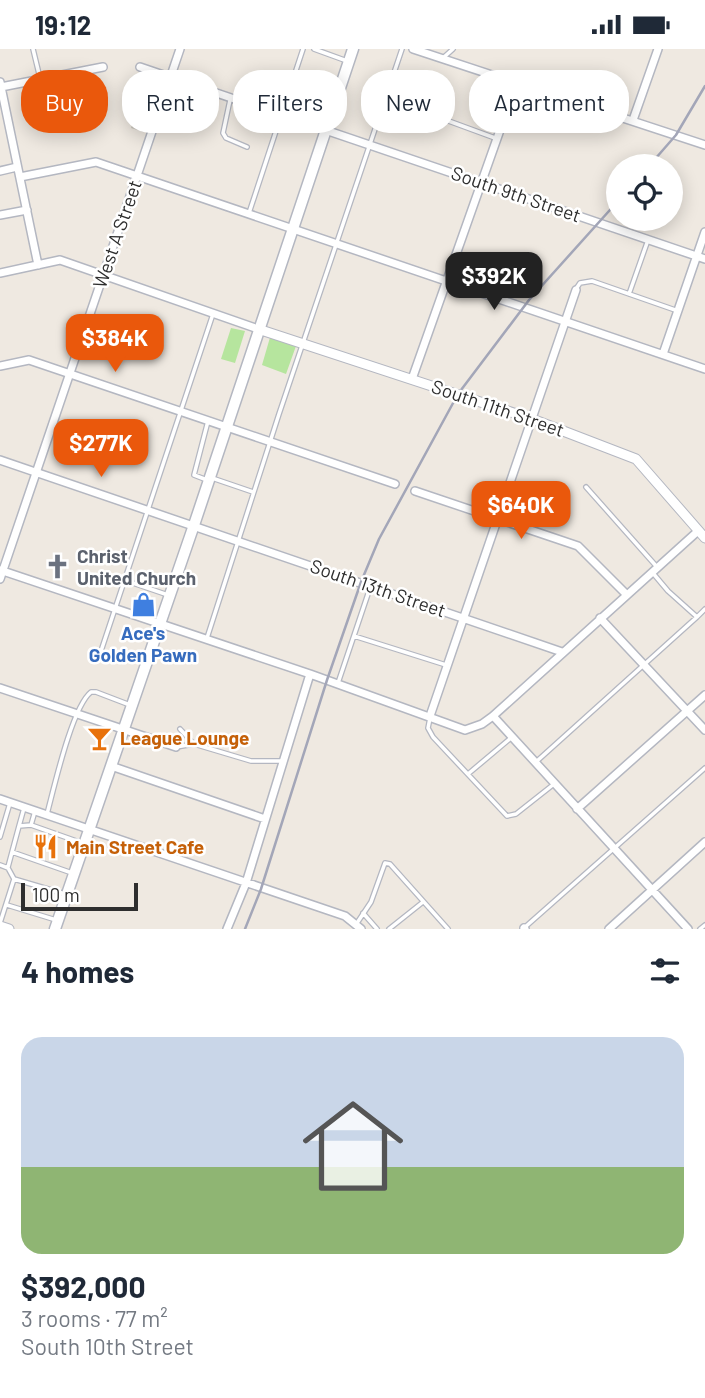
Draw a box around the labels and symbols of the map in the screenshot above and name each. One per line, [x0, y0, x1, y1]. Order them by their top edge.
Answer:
street label: South 9th Street [448, 161, 584, 226]
street label: West A Street [87, 177, 146, 291]
pin: $392K [445, 253, 543, 312]
pin: $384K [66, 315, 164, 374]
street label: South 11th Street [429, 374, 568, 441]
pin: $277K [52, 419, 150, 479]
pin: $640K [472, 482, 570, 541]
place label: Christ United Church [77, 544, 196, 589]
church icon: Christ United Church [43, 553, 71, 581]
street label: South 13th Street [307, 554, 449, 621]
shop icon: Ace's Golden Pawn [129, 591, 157, 619]
place label: Ace's Golden Pawn [89, 621, 197, 666]
bar icon: League Lounge [86, 724, 114, 752]
place label: League Lounge [120, 726, 249, 749]
restaurant icon: Main Street Cafe [32, 833, 60, 861]
place label: Main Street Cafe [66, 835, 204, 858]
scale bar [21, 880, 138, 912]

